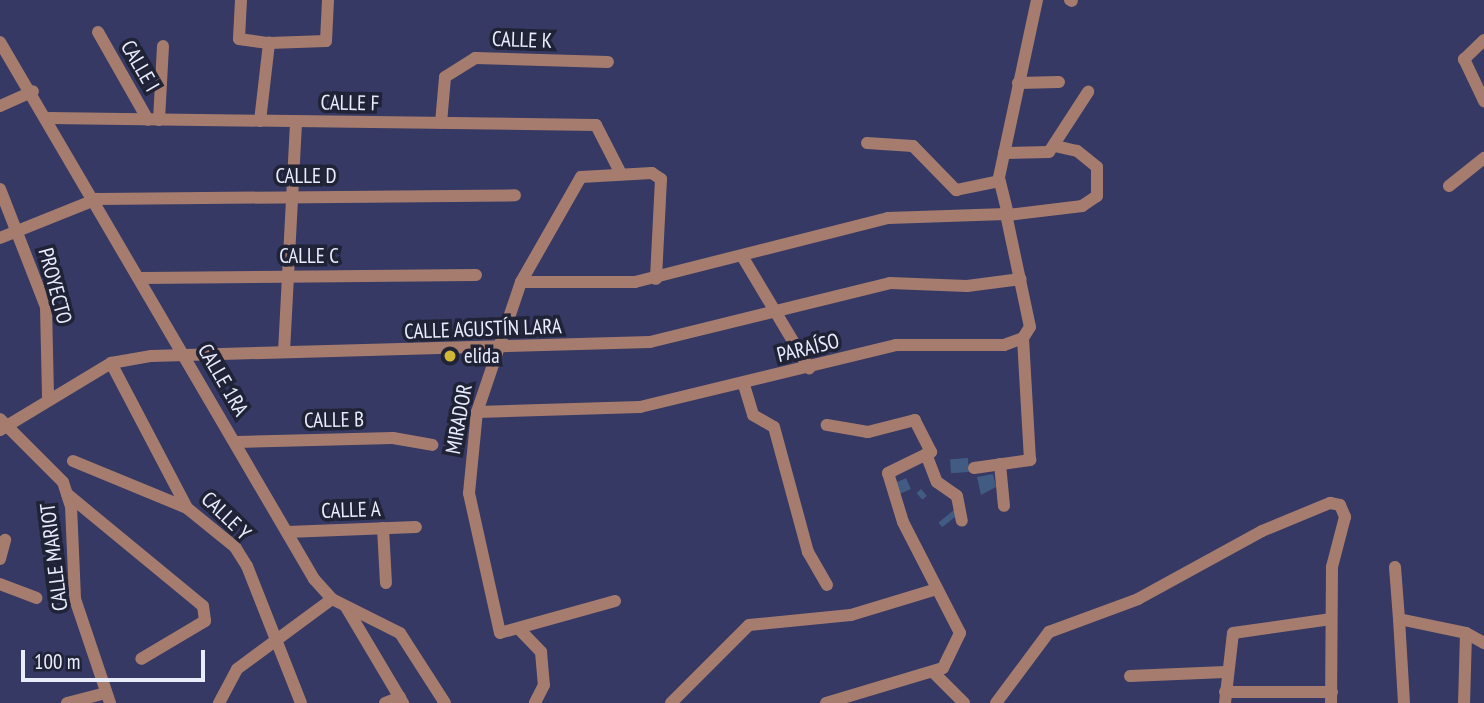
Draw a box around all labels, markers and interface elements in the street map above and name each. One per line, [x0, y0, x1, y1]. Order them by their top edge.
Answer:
street label: CALLE K [491, 26, 553, 54]
street label: CALLE I [115, 36, 165, 96]
street label: CALLE F [320, 90, 380, 116]
street label: CALLE D [276, 163, 336, 189]
street label: CALLE C [279, 243, 339, 269]
street label: PROYECTO [33, 245, 77, 327]
street label: CALLE AGUSTÍN LARA [404, 314, 562, 344]
street label: PARAÍSO [774, 328, 842, 368]
street label: CALLE 1RA [192, 340, 254, 420]
place label: elida [464, 343, 500, 369]
marker: elida [442, 348, 458, 364]
street label: MIRADOR [440, 382, 478, 456]
street label: CALLE B [304, 407, 364, 433]
street label: CALLE Y [196, 486, 256, 546]
street label: CALLE A [321, 496, 381, 524]
street label: CALLE MARIOT [35, 502, 73, 612]
scale bar [24, 636, 208, 680]
text: 100 m [34, 648, 80, 675]

